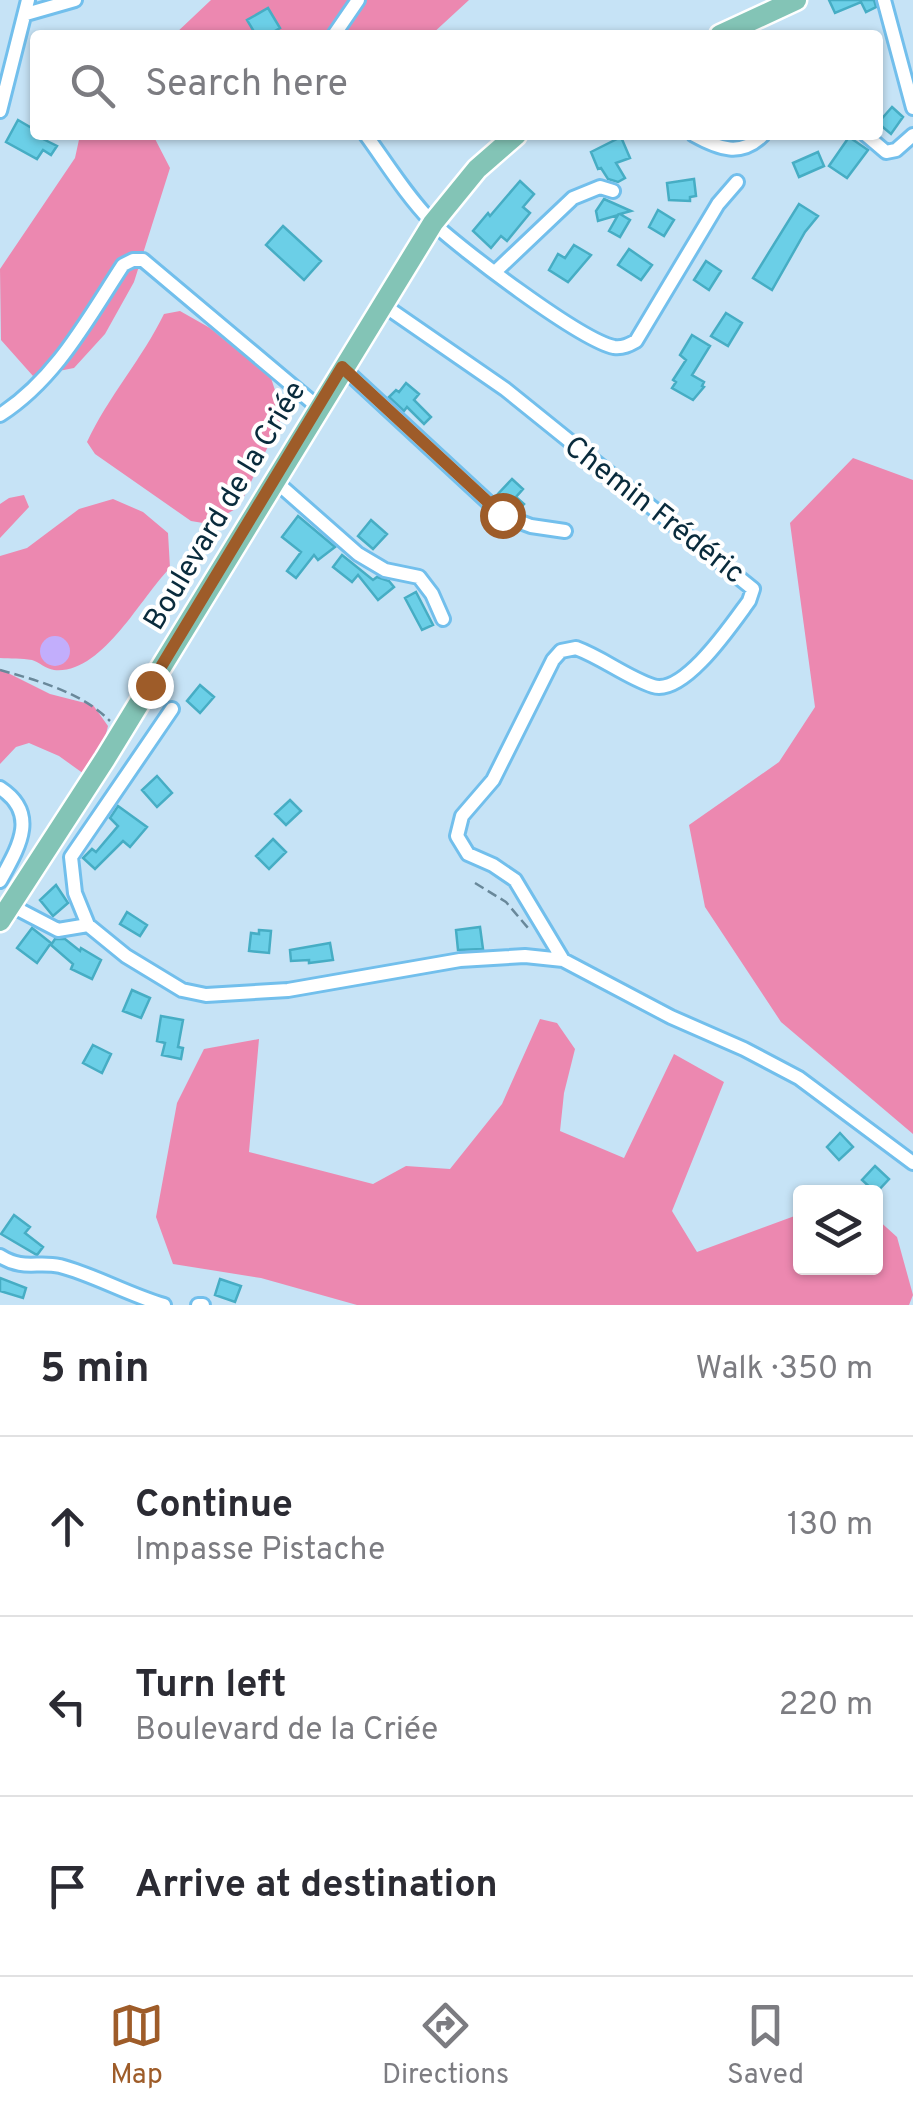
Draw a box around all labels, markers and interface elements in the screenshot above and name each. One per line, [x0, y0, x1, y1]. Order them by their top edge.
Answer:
search box [30, 30, 883, 140]
icon: search [65, 58, 120, 113]
text: Search here [145, 61, 348, 110]
street label: Boulevard de la Criée [137, 375, 315, 638]
street label: Chemin Frédéric [556, 429, 751, 593]
route start [480, 493, 526, 539]
route end [128, 663, 174, 709]
map controls [793, 1185, 883, 1275]
button: layers [793, 1185, 883, 1275]
text: 5 min [40, 1344, 150, 1397]
text: Walk · 350 m [695, 1350, 873, 1390]
text: Continue [135, 1482, 293, 1531]
icon: ahead [40, 1499, 95, 1554]
text: 130 m [787, 1506, 873, 1546]
text: Impasse Pistache [135, 1531, 385, 1571]
text: Turn left [135, 1662, 287, 1711]
icon: left [40, 1679, 95, 1734]
text: 220 m [779, 1686, 873, 1726]
text: Boulevard de la Criée [135, 1711, 438, 1751]
icon: arrive [40, 1859, 95, 1914]
text: Arrive at destination [135, 1862, 498, 1911]
tab: Map [109, 1998, 164, 2094]
tab: Directions [382, 1998, 509, 2094]
tab: Saved [727, 1998, 804, 2094]

